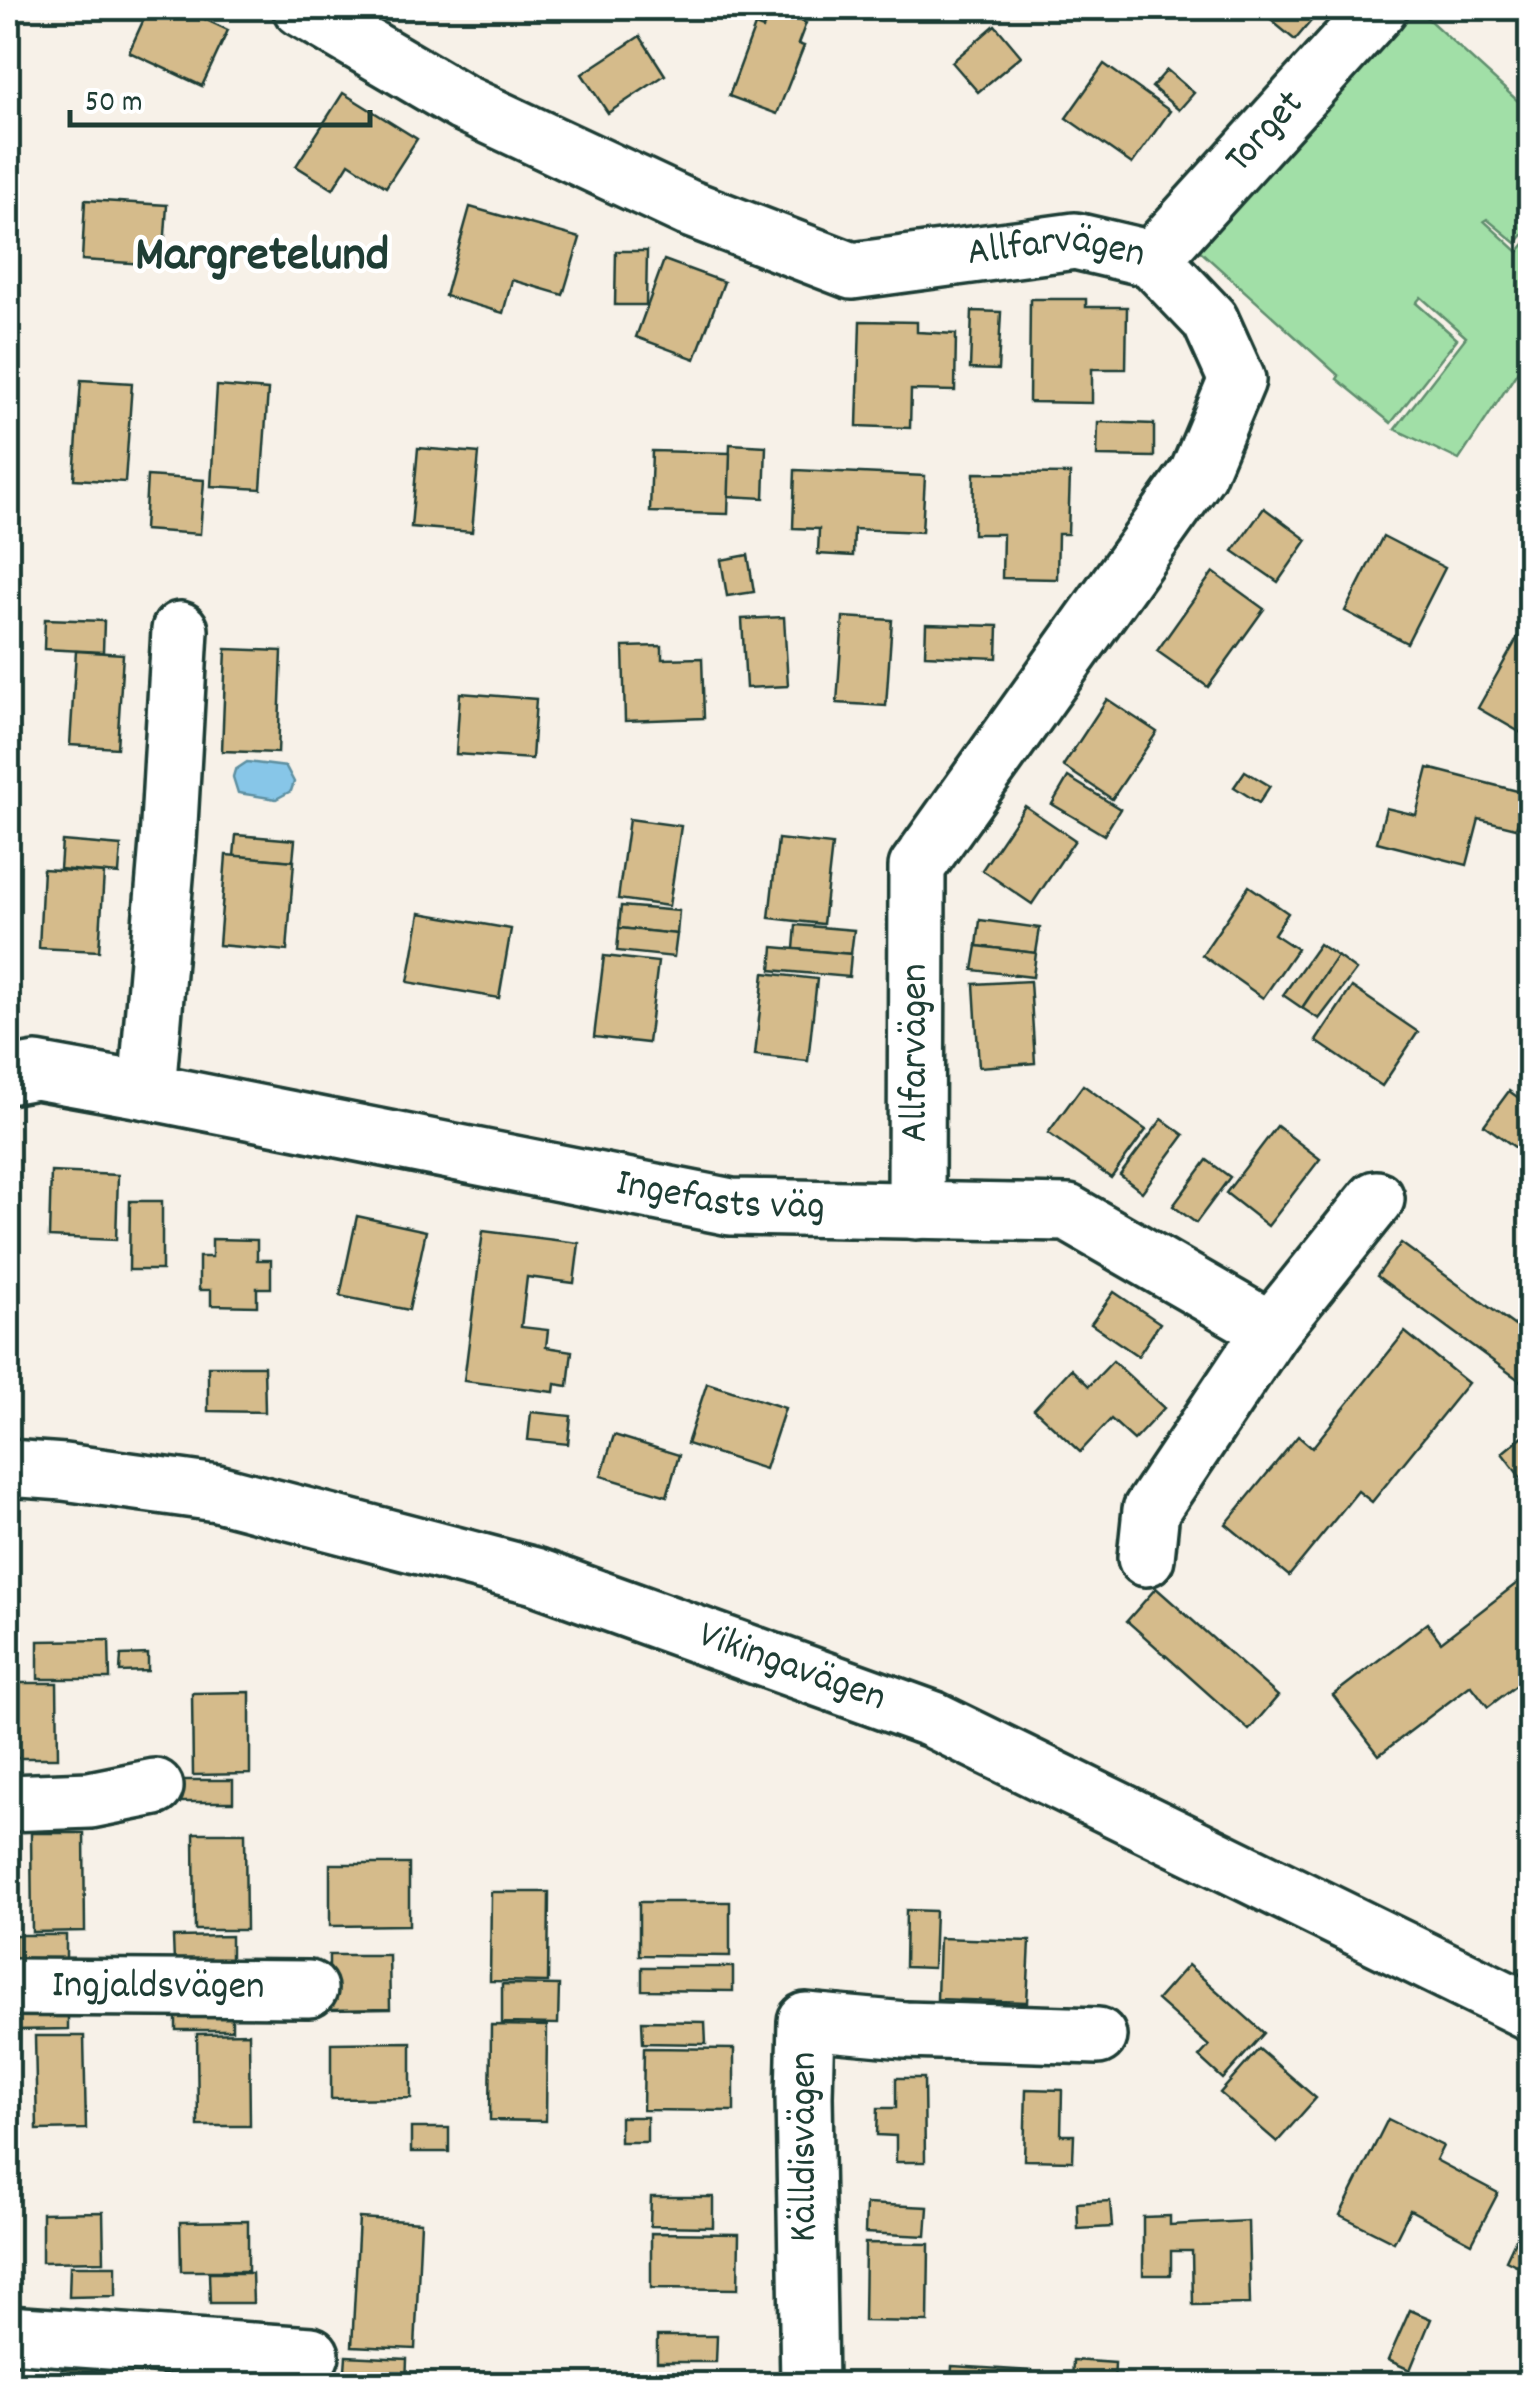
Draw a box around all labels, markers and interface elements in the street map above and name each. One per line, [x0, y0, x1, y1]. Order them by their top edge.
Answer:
scale bar [70, 65, 370, 127]
street label: Torget [1213, 79, 1319, 187]
text: 50 m [85, 83, 143, 126]
street label: Allfarvägen [964, 213, 1150, 285]
district label: Margretelund [135, 222, 389, 294]
street label: Allfarvägen [889, 964, 946, 1142]
street label: Ingefasts väg [611, 1156, 825, 1237]
street label: Vikingavägen [690, 1609, 893, 1728]
street label: Ingjaldsvägen [51, 1959, 265, 2017]
street label: Källdisvägen [778, 2052, 835, 2242]

